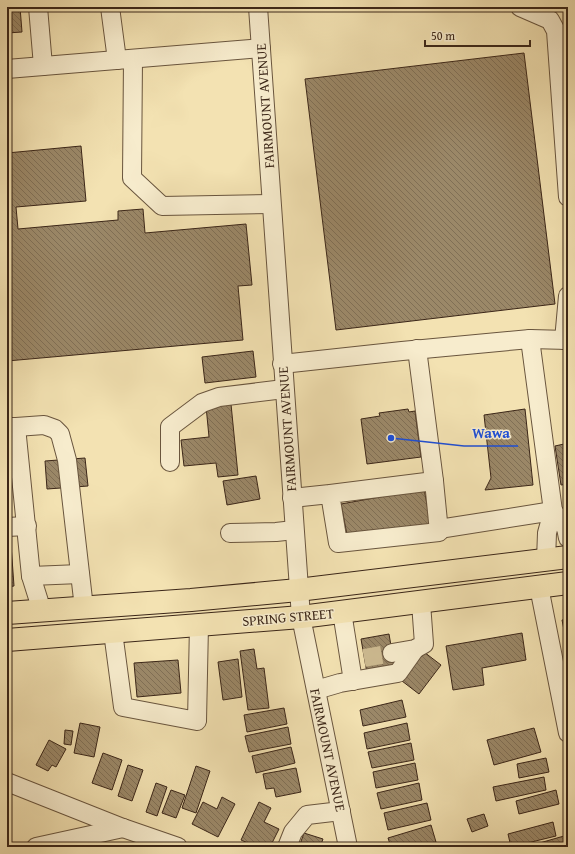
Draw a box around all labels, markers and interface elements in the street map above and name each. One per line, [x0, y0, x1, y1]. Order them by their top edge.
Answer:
scale bar [425, 22, 530, 48]
text: 50 m [431, 27, 455, 44]
street label: FAIRMOUNT AVENUE [251, 43, 279, 169]
street label: FAIRMOUNT AVENUE [273, 366, 301, 492]
callout: Wawa [464, 419, 518, 446]
text: Wawa [472, 422, 510, 443]
street label: SPRING STREET [241, 603, 335, 631]
street label: FAIRMOUNT AVENUE [305, 687, 351, 813]

